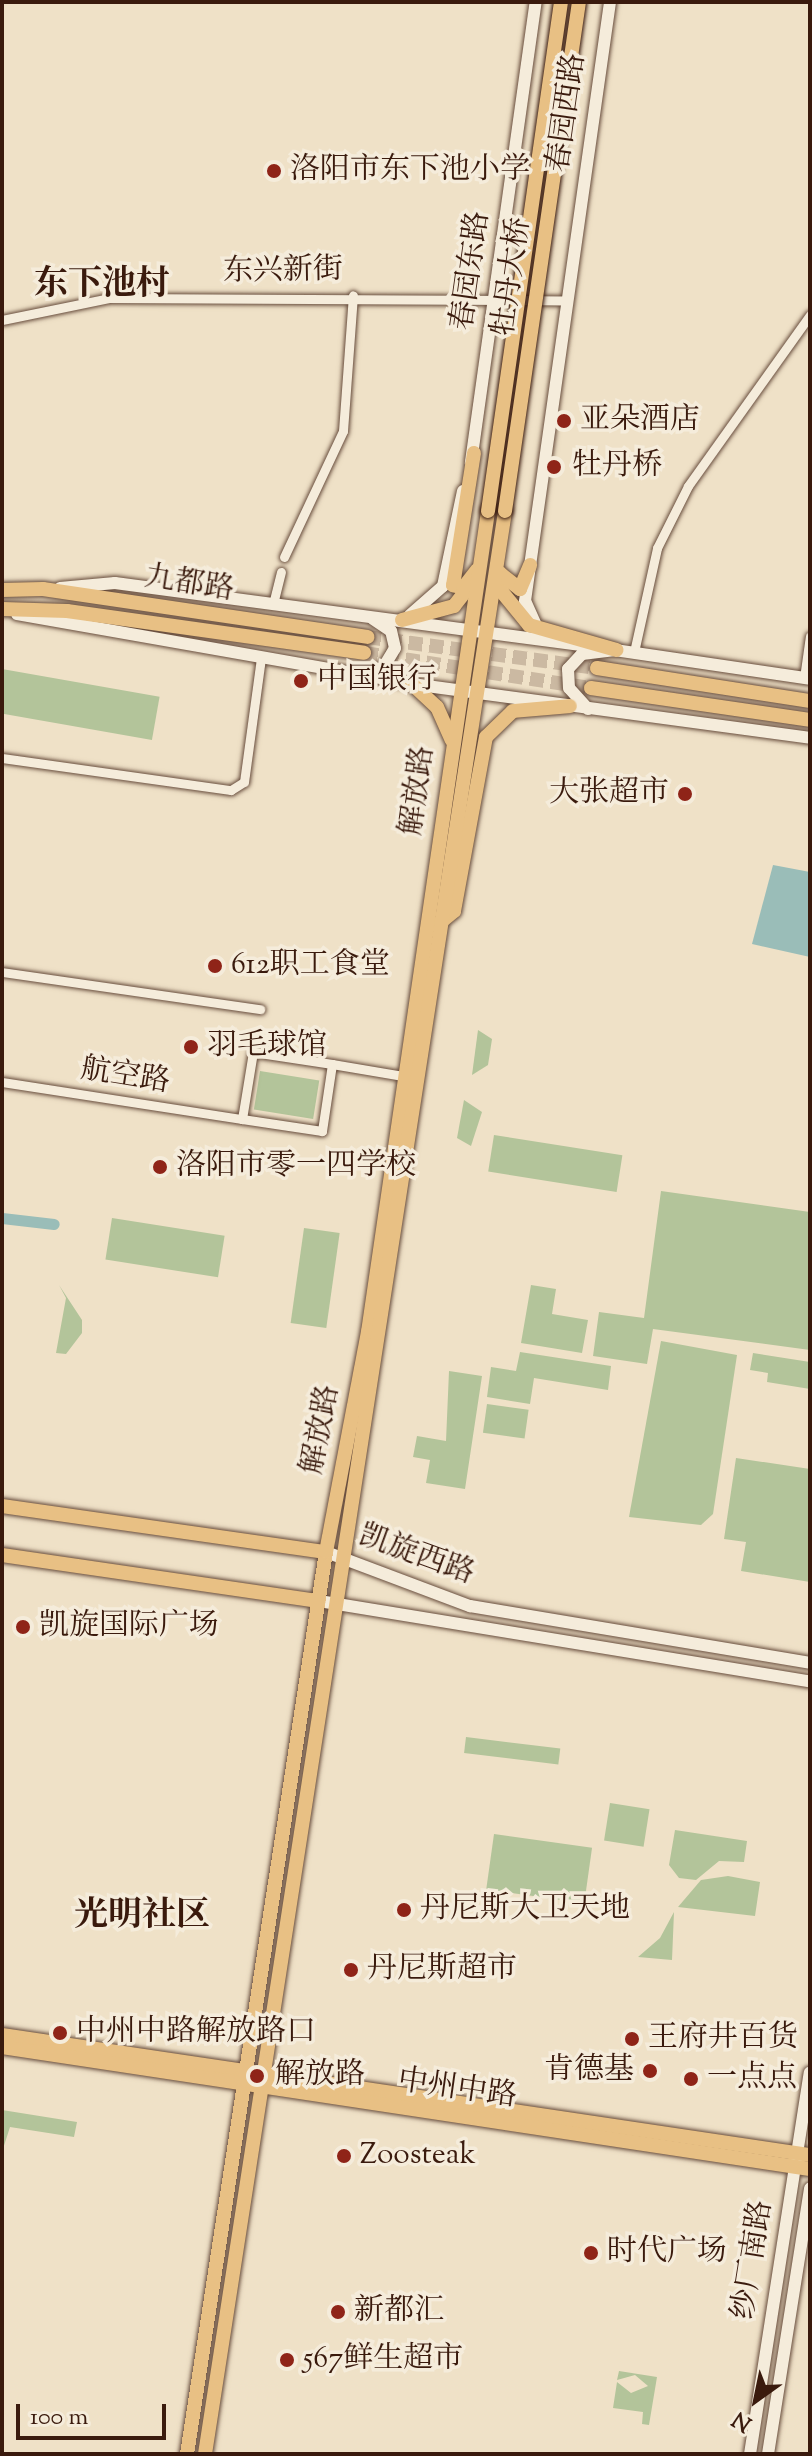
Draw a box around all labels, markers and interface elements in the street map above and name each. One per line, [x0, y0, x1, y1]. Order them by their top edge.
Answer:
street label: 春园西路 [542, 51, 594, 175]
place label: 洛阳市东下池小学 [290, 153, 530, 189]
marker: 洛阳市东下池小学 [265, 162, 283, 180]
street label: 春园东路 [446, 209, 498, 333]
street label: 牡丹大桥 [487, 215, 539, 339]
street label: 东兴新街 [223, 253, 343, 291]
district label: 东下池村 [34, 266, 170, 306]
place label: 亚朵酒店 [580, 403, 700, 439]
marker: 亚朵酒店 [555, 412, 573, 430]
place label: 牡丹桥 [572, 449, 662, 485]
marker: 牡丹桥 [543, 456, 565, 478]
street label: 九都路 [142, 560, 236, 610]
place label: 中国银行 [317, 663, 437, 699]
marker: 中国银行 [292, 672, 310, 690]
street label: 解放路 [395, 744, 443, 838]
place label: 大张超市 [549, 776, 669, 812]
marker: 大张超市 [676, 785, 694, 803]
place label: 612职工食堂 [231, 948, 390, 984]
marker: 612职工食堂 [206, 957, 224, 975]
place label: 羽毛球馆 [207, 1029, 327, 1065]
marker: 羽毛球馆 [182, 1038, 200, 1056]
street label: 航空路 [78, 1052, 172, 1102]
place label: 洛阳市零一四学校 [176, 1149, 416, 1185]
marker: 洛阳市零一四学校 [151, 1158, 169, 1176]
street label: 解放路 [296, 1382, 348, 1478]
street label: 凯旋西路 [353, 1519, 479, 1593]
place label: 凯旋国际广场 [39, 1609, 219, 1645]
marker: 凯旋国际广场 [14, 1618, 32, 1636]
place label: 丹尼斯大卫天地 [420, 1892, 630, 1928]
district label: 光明社区 [74, 1897, 210, 1937]
marker: 丹尼斯大卫天地 [395, 1901, 413, 1919]
place label: 丹尼斯超市 [367, 1952, 517, 1988]
marker: 丹尼斯超市 [342, 1961, 360, 1979]
place label: 中州中路解放路口 [76, 2015, 316, 2051]
place label: 王府井百货 [648, 2021, 798, 2057]
marker: 中州中路解放路口 [51, 2024, 69, 2042]
marker: 王府井百货 [623, 2030, 641, 2048]
place label: 肯德基 [544, 2053, 634, 2089]
place label: 解放路 [275, 2058, 365, 2094]
place label: 一点点 [707, 2061, 797, 2097]
marker: 肯德基 [641, 2062, 659, 2080]
street label: 中州中路 [395, 2064, 519, 2116]
marker: 解放路 [246, 2065, 268, 2087]
marker: 一点点 [682, 2070, 700, 2088]
place label: Zoosteak [360, 2138, 476, 2174]
marker: Zoosteak [335, 2147, 353, 2165]
street label: 纱厂南路 [727, 2198, 781, 2322]
place label: 时代广场 [607, 2235, 727, 2271]
marker: 时代广场 [582, 2244, 600, 2262]
place label: 新都汇 [354, 2294, 444, 2330]
marker: 新都汇 [329, 2303, 347, 2321]
place label: 567鲜生超市 [303, 2342, 463, 2378]
marker: 567鲜生超市 [278, 2351, 296, 2369]
north arrow [716, 2360, 796, 2440]
scale bar [20, 2388, 170, 2438]
text: 100 m [30, 2401, 88, 2435]
text: N [727, 2402, 759, 2438]

